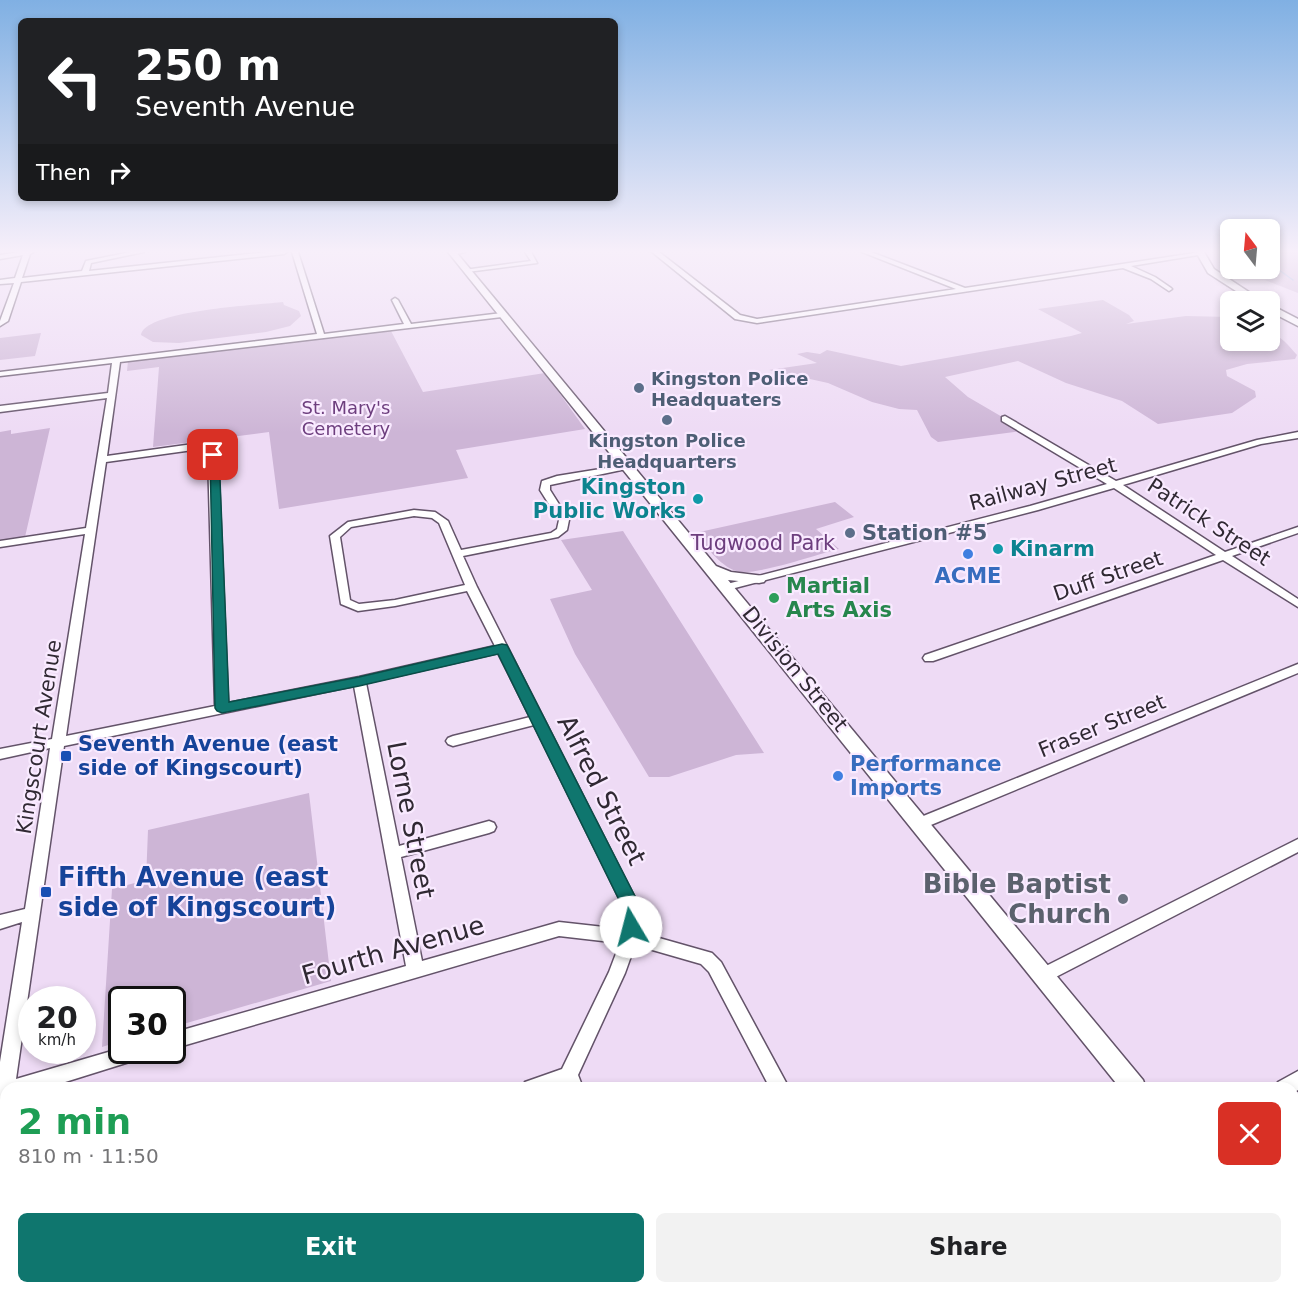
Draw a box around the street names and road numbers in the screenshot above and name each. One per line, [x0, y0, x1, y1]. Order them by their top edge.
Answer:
street label: Railway Street [967, 453, 1119, 515]
street label: Patrick Street [1143, 473, 1275, 571]
street label: Duff Street [1050, 546, 1166, 606]
street label: Division Street [737, 602, 853, 736]
street label: Kingscourt Avenue [12, 638, 66, 836]
street label: Fraser Street [1035, 690, 1169, 762]
street label: Alfred Street [551, 710, 653, 870]
street label: Lorne Street [381, 739, 441, 901]
street label: Fourth Avenue [298, 910, 488, 990]

